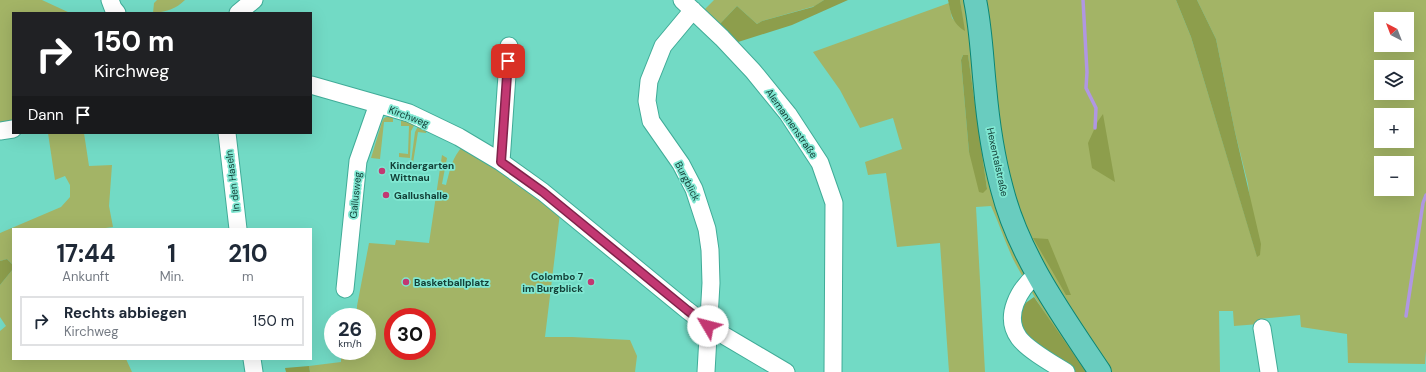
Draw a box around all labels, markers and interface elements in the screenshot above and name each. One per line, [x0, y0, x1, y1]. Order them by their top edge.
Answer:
north arrow [1374, 12, 1414, 52]
map controls [1374, 12, 1414, 196]
text: 150 m [94, 23, 174, 60]
icon: right [28, 28, 80, 80]
pin [491, 44, 525, 78]
icon: arrive [497, 50, 519, 72]
text: Kirchweg [94, 59, 169, 83]
button: layers [1374, 60, 1414, 100]
street label: Alemannenstraße [763, 86, 821, 161]
street label: Kirchweg [387, 103, 431, 130]
icon: arrive [72, 104, 94, 126]
text: Dann [28, 105, 64, 125]
button: + [1374, 108, 1414, 148]
street label: Hexentalstraße [984, 127, 1011, 198]
street label: In den Haseln [222, 149, 243, 213]
button: − [1374, 156, 1414, 196]
place label: Kindergarten Wittnau [390, 159, 454, 184]
street label: Burgblick [672, 159, 703, 203]
marker: Kindergarten Wittnau [377, 166, 387, 176]
street label: Gallusweg [347, 171, 364, 219]
place label: Gallushalle [394, 189, 448, 202]
marker: Gallushalle [381, 190, 391, 200]
text: 17:44 [56, 238, 115, 269]
text: 1 [167, 238, 176, 269]
text: 210 [228, 238, 268, 269]
text: Ankunft [62, 268, 109, 285]
text: Min. [160, 268, 184, 285]
text: m [242, 268, 254, 285]
place label: Colombo 7 im Burgblick [522, 270, 584, 295]
place label: Basketballplatz [414, 276, 489, 289]
marker: Basketballplatz [401, 277, 411, 287]
marker: Colombo 7 im Burgblick [586, 277, 596, 287]
text: Rechts abbiegen [64, 303, 187, 323]
position arrow [687, 305, 729, 347]
speed limit sign: 30 [384, 308, 436, 360]
icon: right [30, 310, 52, 332]
text: 150 m [253, 311, 294, 331]
text: 26 [338, 316, 362, 342]
text: Kirchweg [64, 323, 118, 340]
text: km/h [338, 337, 362, 350]

